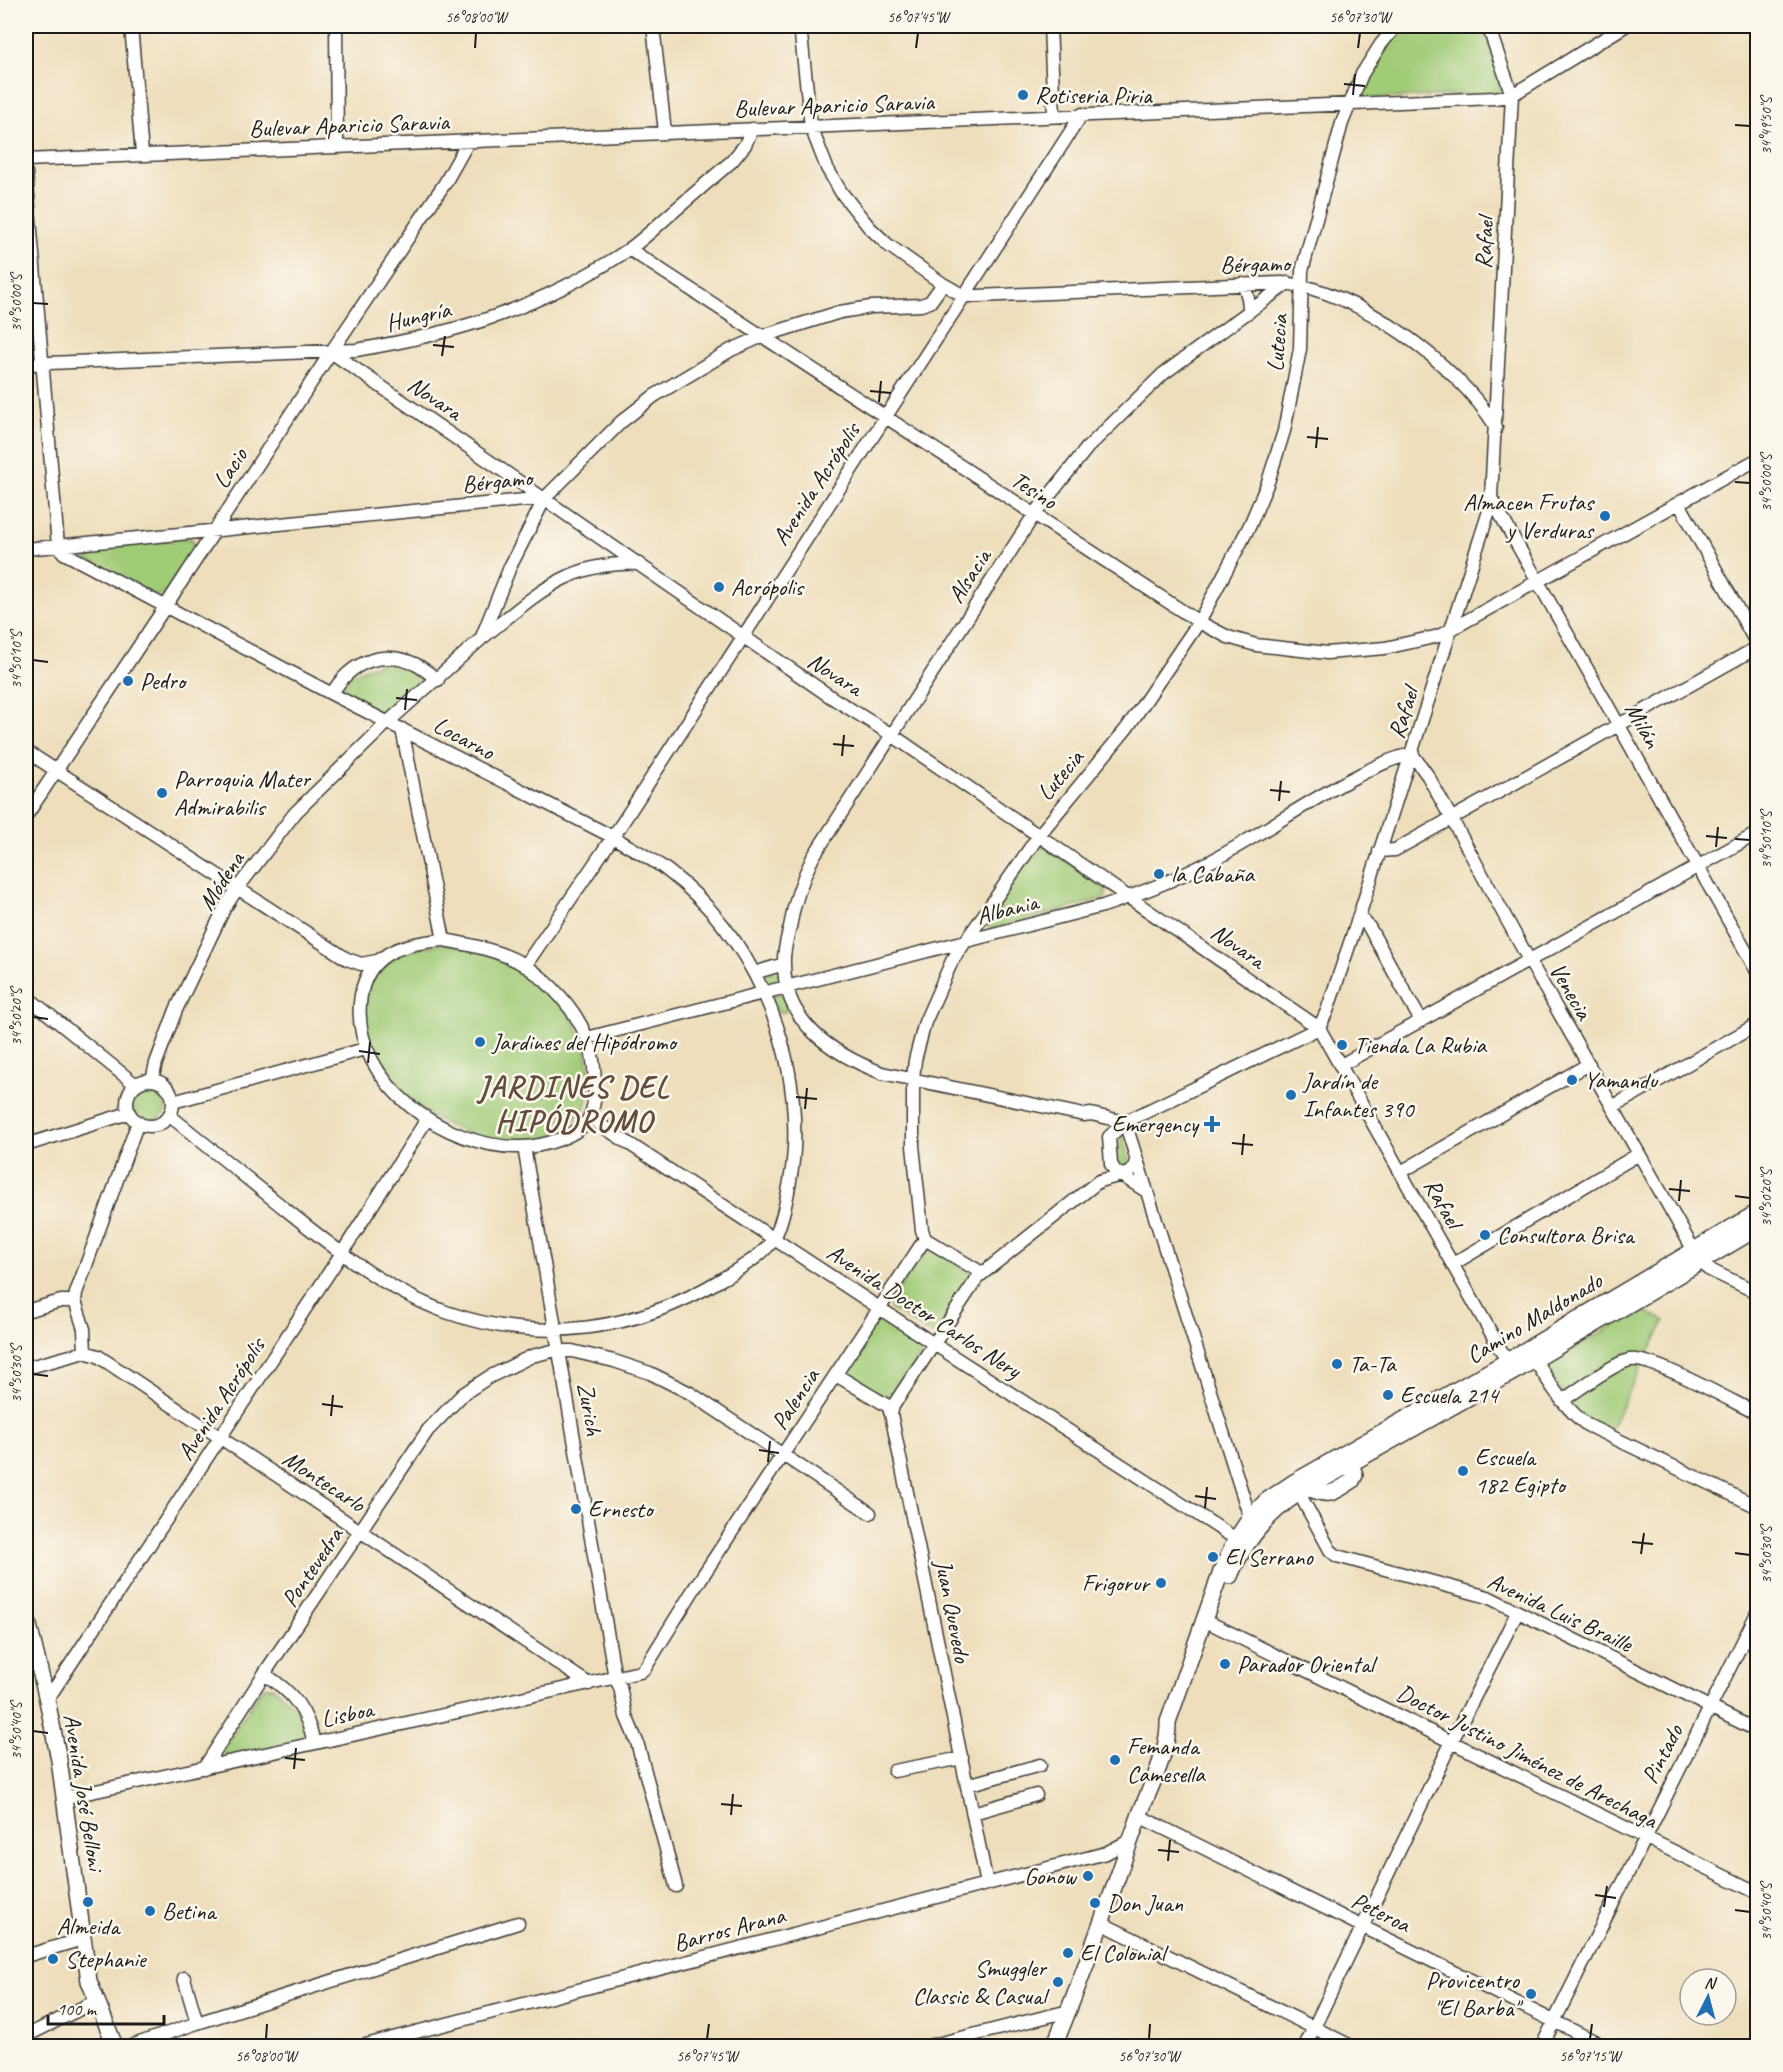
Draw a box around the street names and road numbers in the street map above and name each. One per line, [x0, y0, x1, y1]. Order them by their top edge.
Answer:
street label: Bulevar Aparicio Saravia [734, 86, 936, 123]
street label: Bulevar Aparicio Saravia [249, 106, 451, 143]
street label: Rafael [1468, 213, 1501, 270]
street label: Bérgamo [1220, 248, 1293, 280]
street label: Hungría [383, 294, 455, 338]
street label: Lutecia [1260, 312, 1295, 373]
street label: Novara [402, 369, 470, 428]
street label: Avenida Acrópolis [765, 416, 868, 551]
street label: Lacio [206, 441, 255, 494]
street label: Bérgamo [461, 462, 536, 500]
street label: Tesino [1005, 464, 1064, 517]
street label: Alsacia [941, 542, 999, 609]
street label: Novara [802, 645, 870, 704]
street label: Rafael [1381, 680, 1426, 742]
street label: Milán [1618, 697, 1668, 754]
street label: Locarno [428, 710, 501, 767]
street label: Lutecia [1030, 742, 1091, 807]
street label: Módena [191, 845, 252, 916]
street label: Albania [973, 886, 1043, 931]
street label: Novara [1205, 917, 1273, 976]
street label: Venecia [1543, 957, 1600, 1026]
street label: Rafael [1417, 1173, 1471, 1236]
street label: Avenida Doctor Carlos Nery [821, 1237, 1028, 1386]
street label: Camino Maldonado [1461, 1265, 1609, 1370]
street label: Avenida Acrópolis [170, 1331, 273, 1466]
street label: Palencia [764, 1361, 827, 1435]
street label: Zurich [571, 1380, 610, 1439]
street label: Montecarlo [277, 1443, 372, 1520]
street label: Pontevedra [274, 1520, 350, 1613]
street label: Juan Quevedo [928, 1556, 978, 1666]
street label: Avenida Luis Braille [1483, 1565, 1639, 1659]
street label: Doctor Justino Jiménez de Arechaga [1392, 1677, 1663, 1835]
street label: Lisboa [319, 1693, 378, 1734]
street label: Avenida José Belloni [57, 1712, 112, 1876]
street label: Pintado [1635, 1718, 1690, 1788]
street label: Peteroa [1347, 1885, 1417, 1940]
street label: Barros Arana [670, 1899, 790, 1958]

